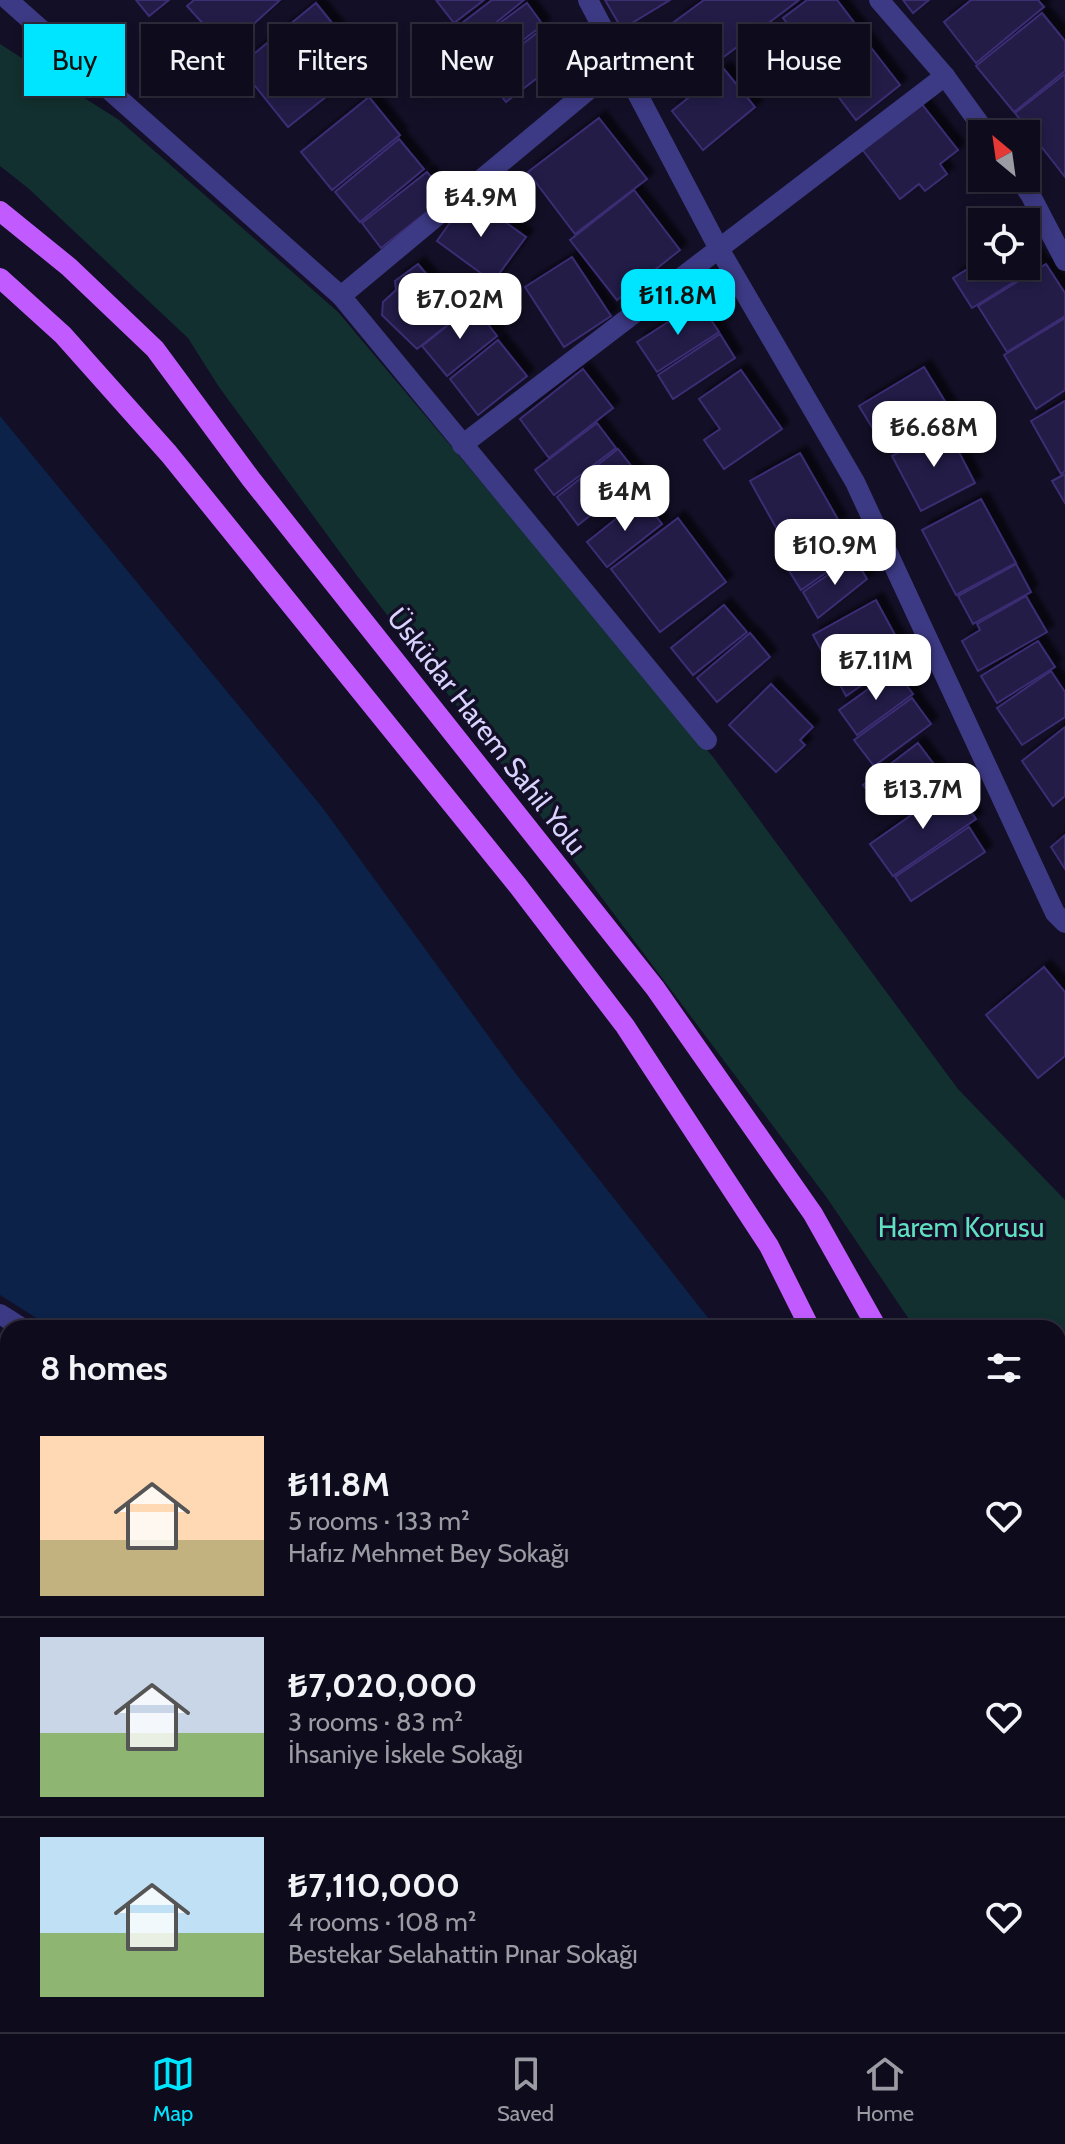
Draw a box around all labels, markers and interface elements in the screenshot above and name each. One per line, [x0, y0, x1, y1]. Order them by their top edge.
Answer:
chip: Buy [24, 24, 125, 96]
chip: Rent [141, 24, 253, 96]
chip: Filters [269, 24, 396, 96]
chip: New [412, 24, 522, 96]
chip: Apartment [538, 24, 722, 96]
chip: House [738, 24, 870, 96]
north arrow [968, 120, 1040, 192]
map controls [968, 120, 1040, 280]
pin: ₺4.9M [425, 171, 537, 239]
text: ₺4.9M [444, 181, 518, 213]
button: locate [968, 208, 1040, 280]
pin: ₺11.8M [613, 269, 743, 337]
pin: ₺7.02M [395, 273, 525, 341]
text: ₺11.8M [639, 279, 717, 311]
text: ₺7.02M [416, 283, 504, 315]
pin: ₺6.68M [869, 401, 999, 469]
text: ₺6.68M [890, 411, 978, 443]
pin: ₺4M [586, 465, 664, 533]
text: ₺4M [598, 475, 652, 507]
pin: ₺10.9M [770, 519, 900, 587]
text: ₺10.9M [793, 529, 877, 561]
street label: Üsküdar Harem Sahil Yolu [380, 601, 594, 861]
pin: ₺7.11M [811, 634, 941, 702]
text: ₺7.11M [839, 644, 913, 676]
pin: ₺13.7M [858, 763, 988, 831]
text: ₺13.7M [883, 773, 963, 805]
park label: Harem Korusu [878, 1210, 1044, 1244]
icon: filters [982, 1346, 1026, 1390]
text: 8 homes [40, 1347, 168, 1389]
text: ₺11.8M [288, 1463, 390, 1505]
icon: home [104, 1468, 200, 1564]
icon: heart [982, 1494, 1026, 1538]
text: 5 rooms · 133 m² [288, 1505, 470, 1537]
text: Hafız Mehmet Bey Sokağı [288, 1537, 569, 1569]
text: ₺7,020,000 [288, 1664, 477, 1706]
icon: home [104, 1669, 200, 1765]
icon: heart [982, 1695, 1026, 1739]
text: 3 rooms · 83 m² [288, 1706, 463, 1738]
text: İhsaniye İskele Sokağı [288, 1738, 523, 1770]
text: ₺7,110,000 [288, 1864, 460, 1906]
icon: home [104, 1869, 200, 1965]
icon: heart [982, 1895, 1026, 1939]
text: 4 rooms · 108 m² [288, 1906, 476, 1938]
text: Bestekar Selahattin Pınar Sokağı [288, 1938, 638, 1970]
tab: Map [151, 2052, 195, 2127]
tab: Saved [497, 2052, 554, 2127]
tab: Home [856, 2052, 914, 2127]

